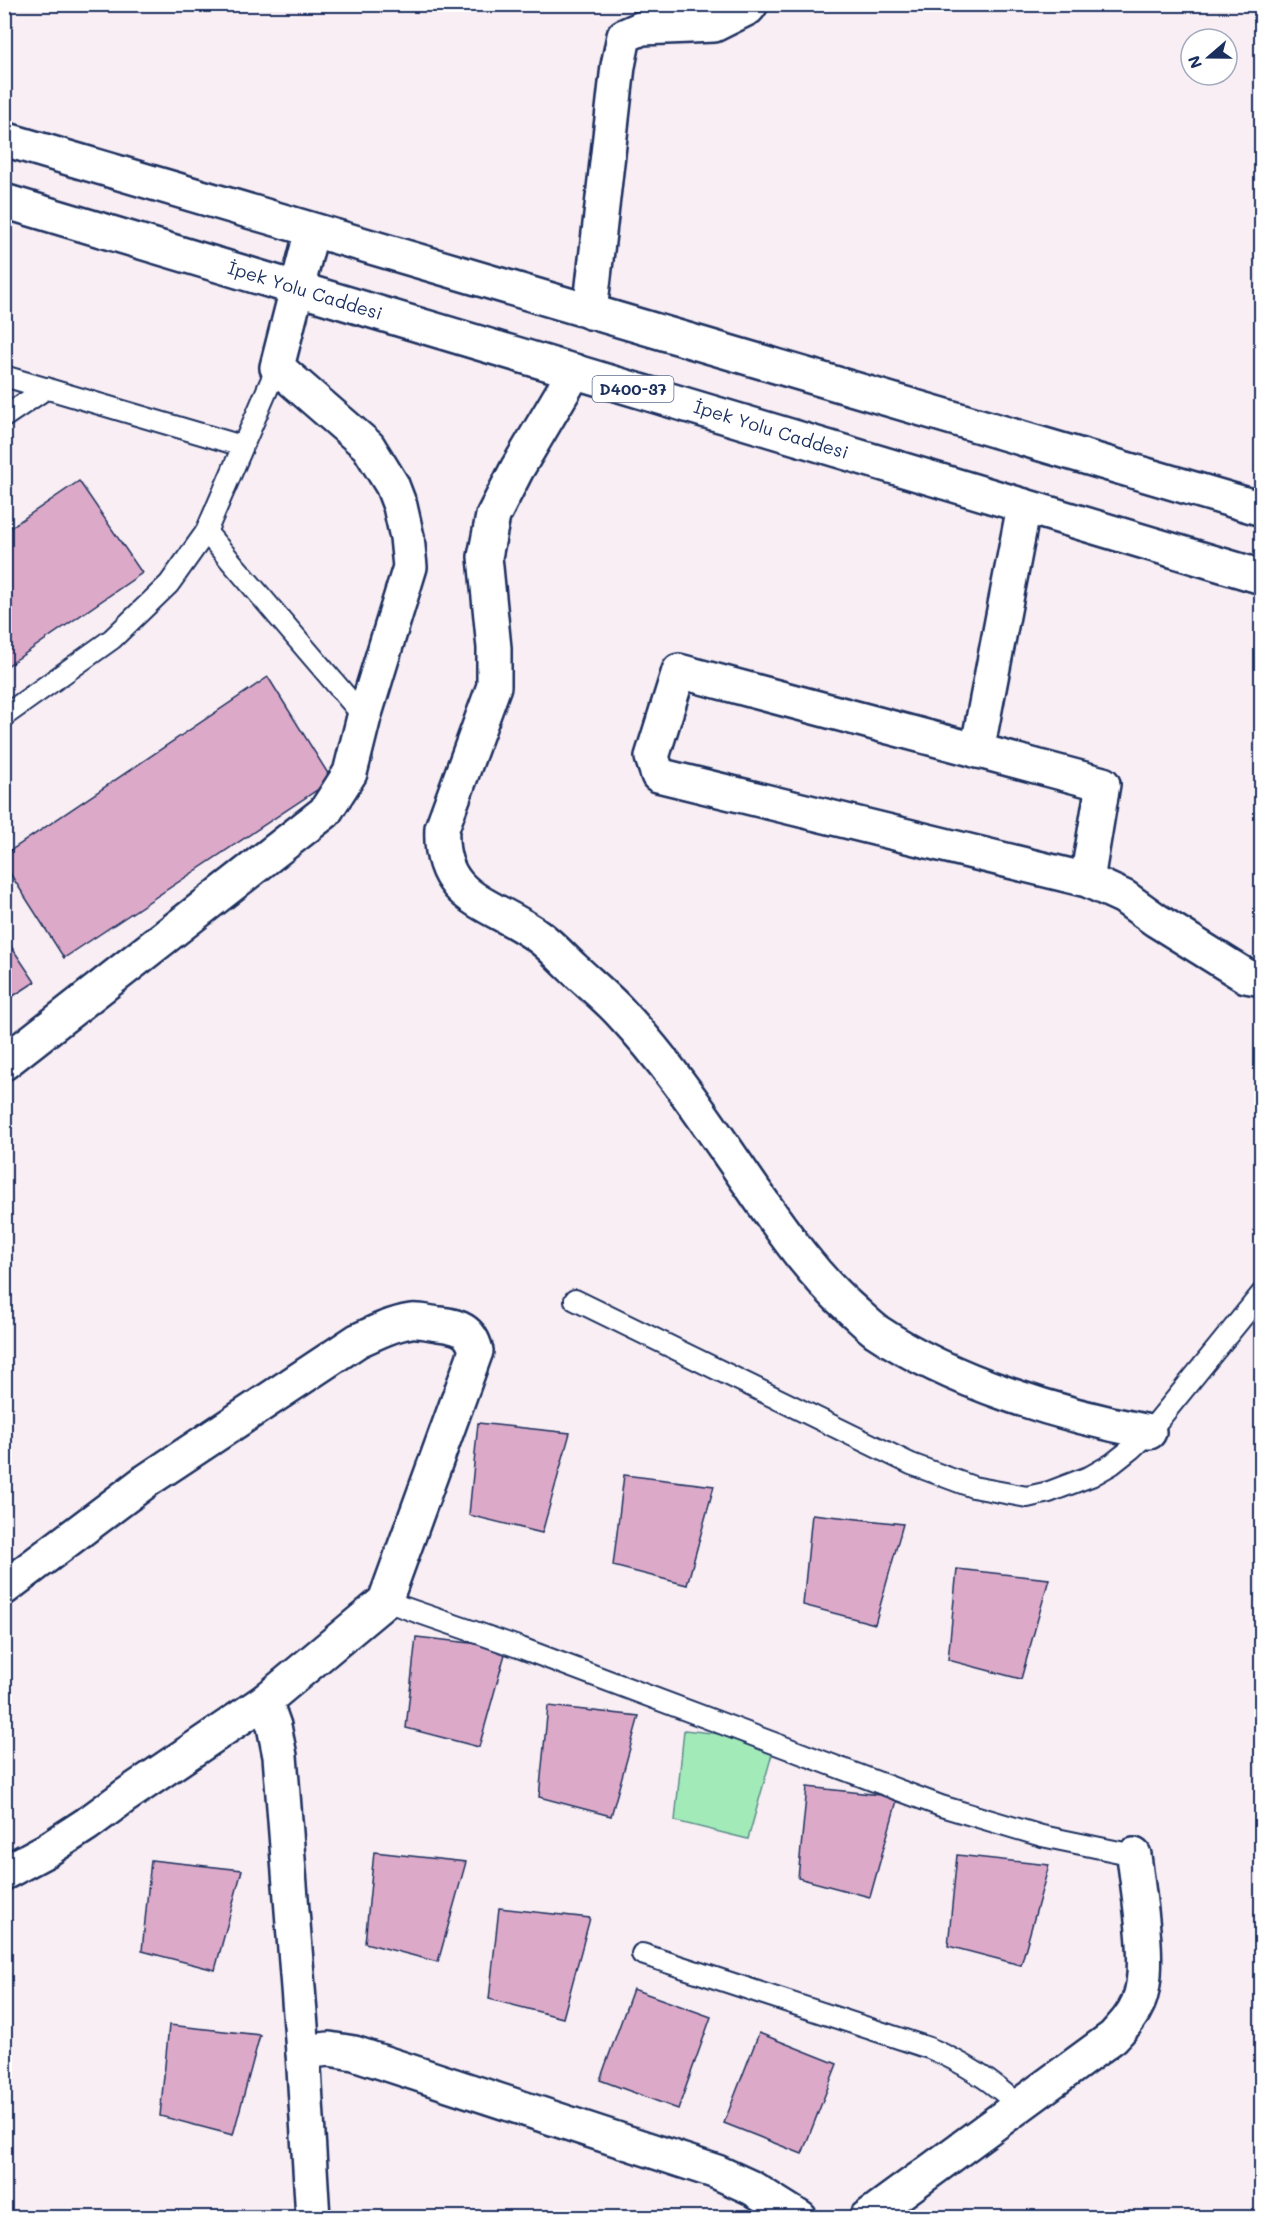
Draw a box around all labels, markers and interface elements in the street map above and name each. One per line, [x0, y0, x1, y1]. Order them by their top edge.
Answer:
north arrow [1179, 27, 1239, 87]
text: N [1182, 53, 1206, 72]
street label: İpek Yolu Caddesi [225, 255, 385, 325]
road number: D400-37 [592, 376, 674, 402]
street label: İpek Yolu Caddesi [691, 394, 851, 464]

